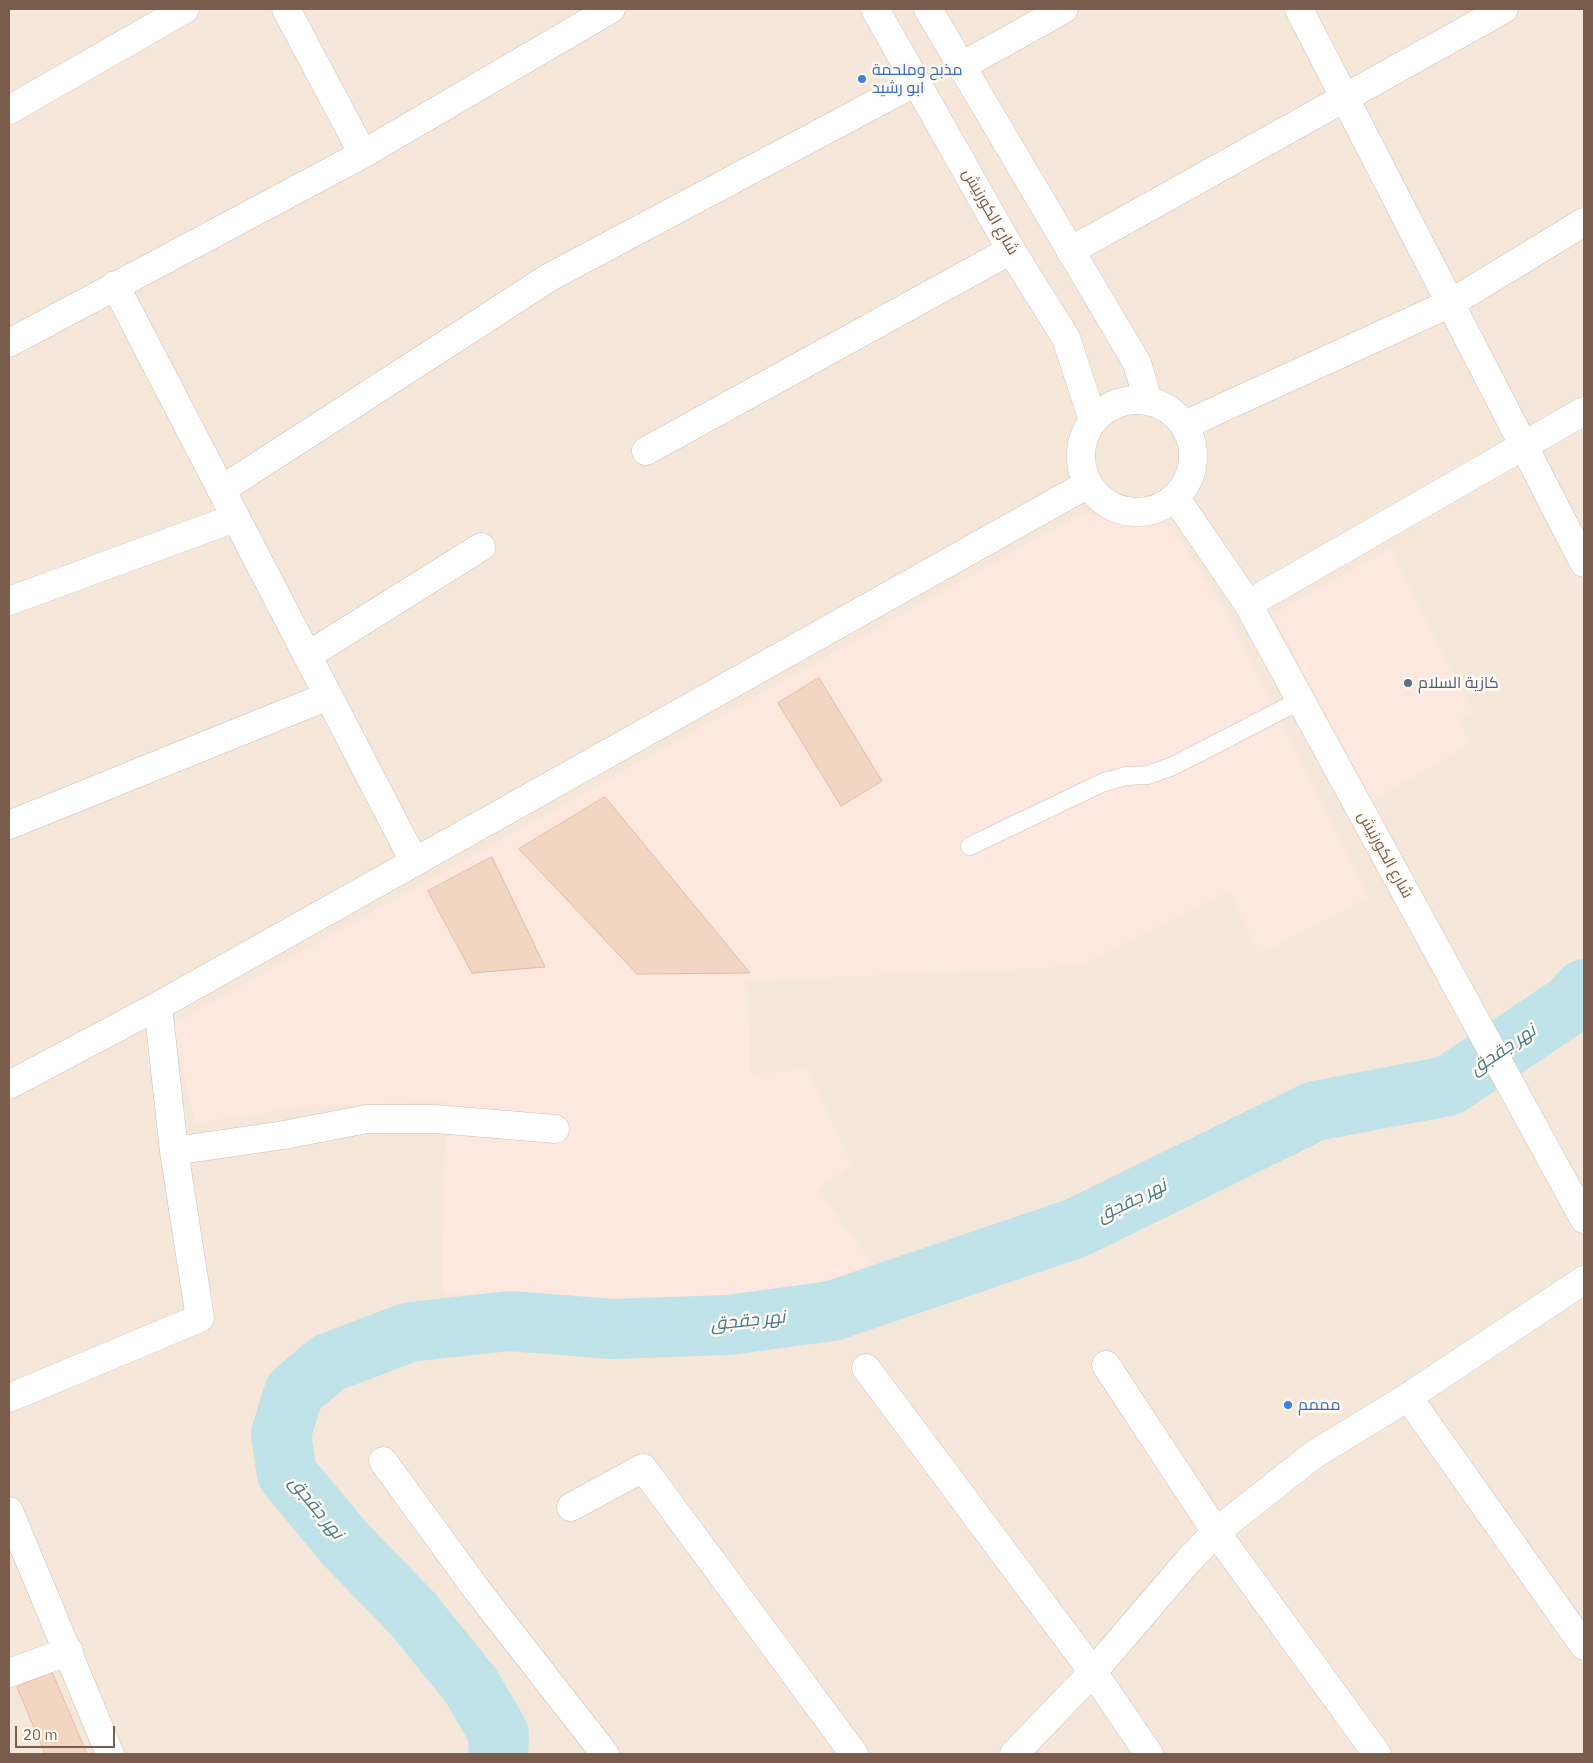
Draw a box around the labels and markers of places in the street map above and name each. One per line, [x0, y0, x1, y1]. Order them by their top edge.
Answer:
place label: مذبح وملحمة ابو رشيد [872, 60, 963, 98]
marker: مذبح وملحمة ابو رشيد [856, 73, 868, 85]
place label: كازية السلام [1418, 673, 1499, 693]
marker: كازية السلام [1402, 677, 1414, 689]
place label: مممم [1298, 1395, 1340, 1415]
marker: مممم [1282, 1399, 1294, 1411]

